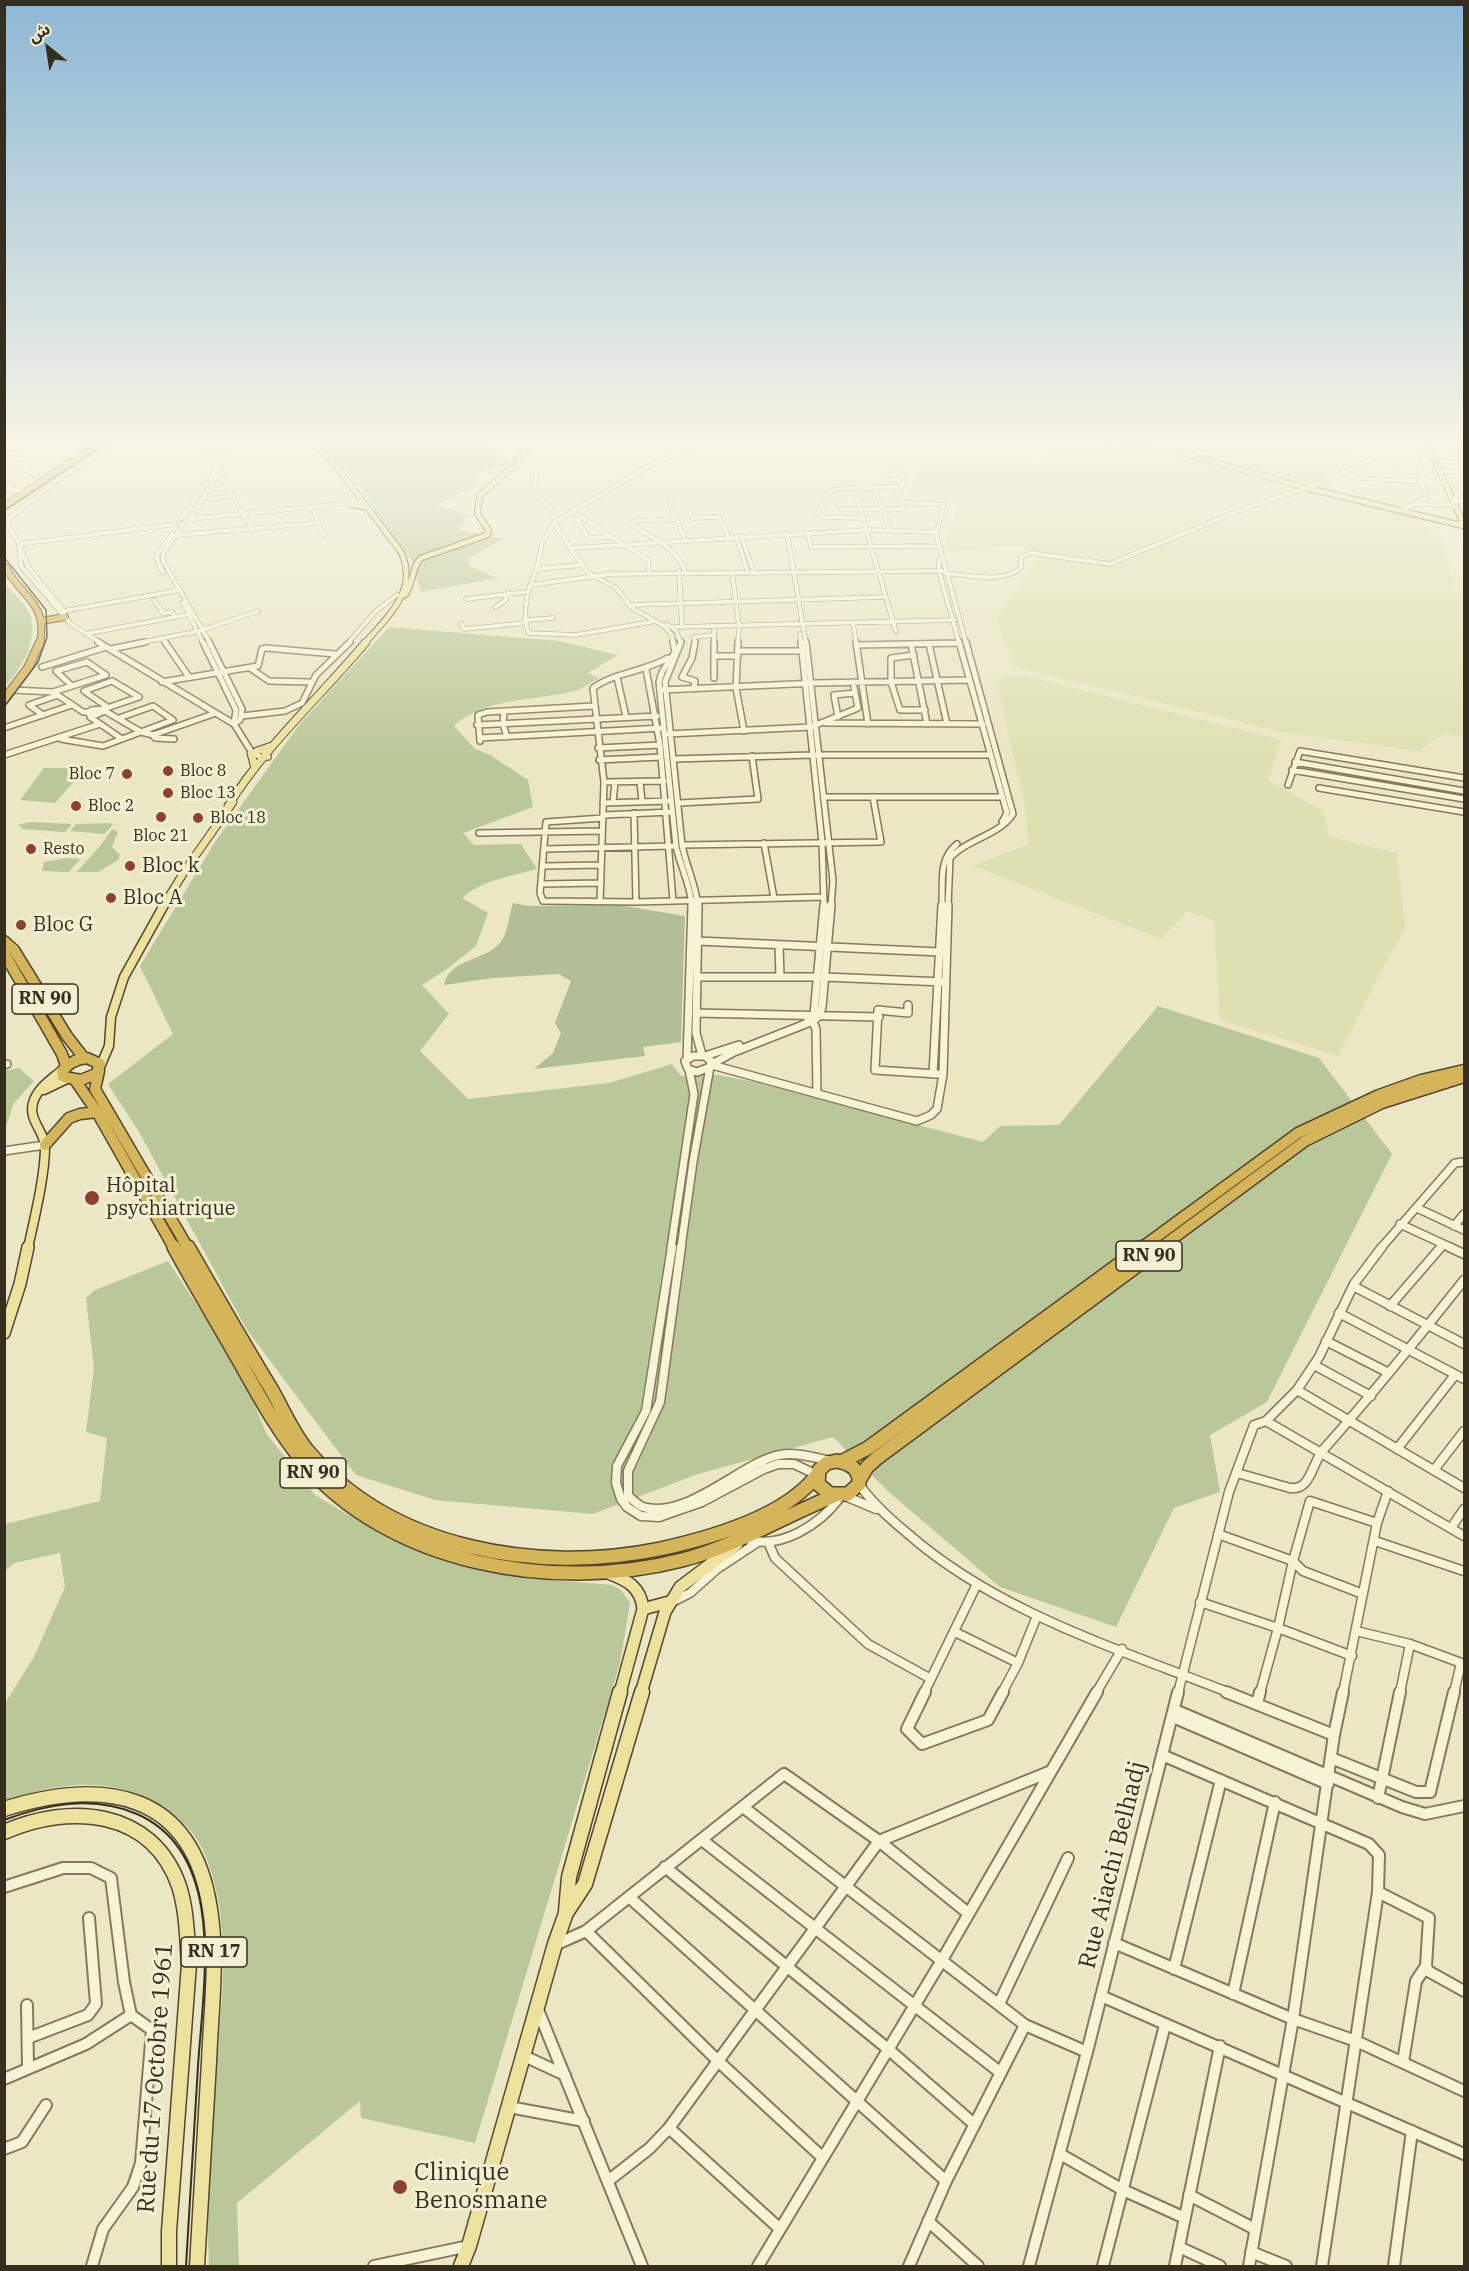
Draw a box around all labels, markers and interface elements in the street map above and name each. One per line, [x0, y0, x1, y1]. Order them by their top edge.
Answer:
north arrow [18, 18, 78, 78]
text: ش [25, 18, 53, 47]
place label: Bloc 8 [180, 761, 226, 781]
place label: Bloc 7 [69, 764, 115, 784]
marker: Bloc 8 [161, 764, 175, 778]
marker: Bloc 7 [120, 767, 134, 781]
place label: Bloc 13 [180, 783, 236, 803]
marker: Bloc 13 [161, 786, 175, 800]
place label: Bloc 2 [88, 796, 134, 816]
marker: Bloc 2 [69, 799, 83, 813]
place label: Bloc 18 [210, 808, 266, 828]
marker: Bloc 21 [154, 810, 168, 824]
marker: Bloc 18 [191, 811, 205, 825]
place label: Bloc 21 [133, 826, 189, 846]
place label: Resto [43, 839, 84, 859]
marker: Resto [24, 842, 38, 856]
place label: Bloc k [142, 854, 200, 878]
marker: Bloc k [123, 859, 137, 873]
place label: Bloc A [123, 886, 183, 910]
marker: Bloc A [104, 891, 118, 905]
place label: Bloc G [33, 913, 93, 937]
marker: Bloc G [14, 918, 28, 932]
road number: RN 90 [12, 984, 78, 1014]
place label: Hôpital psychiatrique [106, 1174, 235, 1221]
marker: Hôpital psychiatrique [83, 1189, 101, 1207]
road number: RN 90 [1116, 1241, 1182, 1271]
road number: RN 90 [280, 1458, 346, 1488]
street label: Rue Aiachi Belhadj [1073, 1758, 1153, 1972]
road number: RN 17 [181, 1937, 247, 1967]
street label: Rue du 17 Octobre 1961 [132, 1942, 180, 2214]
place label: Clinique Benosmane [414, 2159, 548, 2215]
marker: Clinique Benosmane [391, 2178, 409, 2196]

